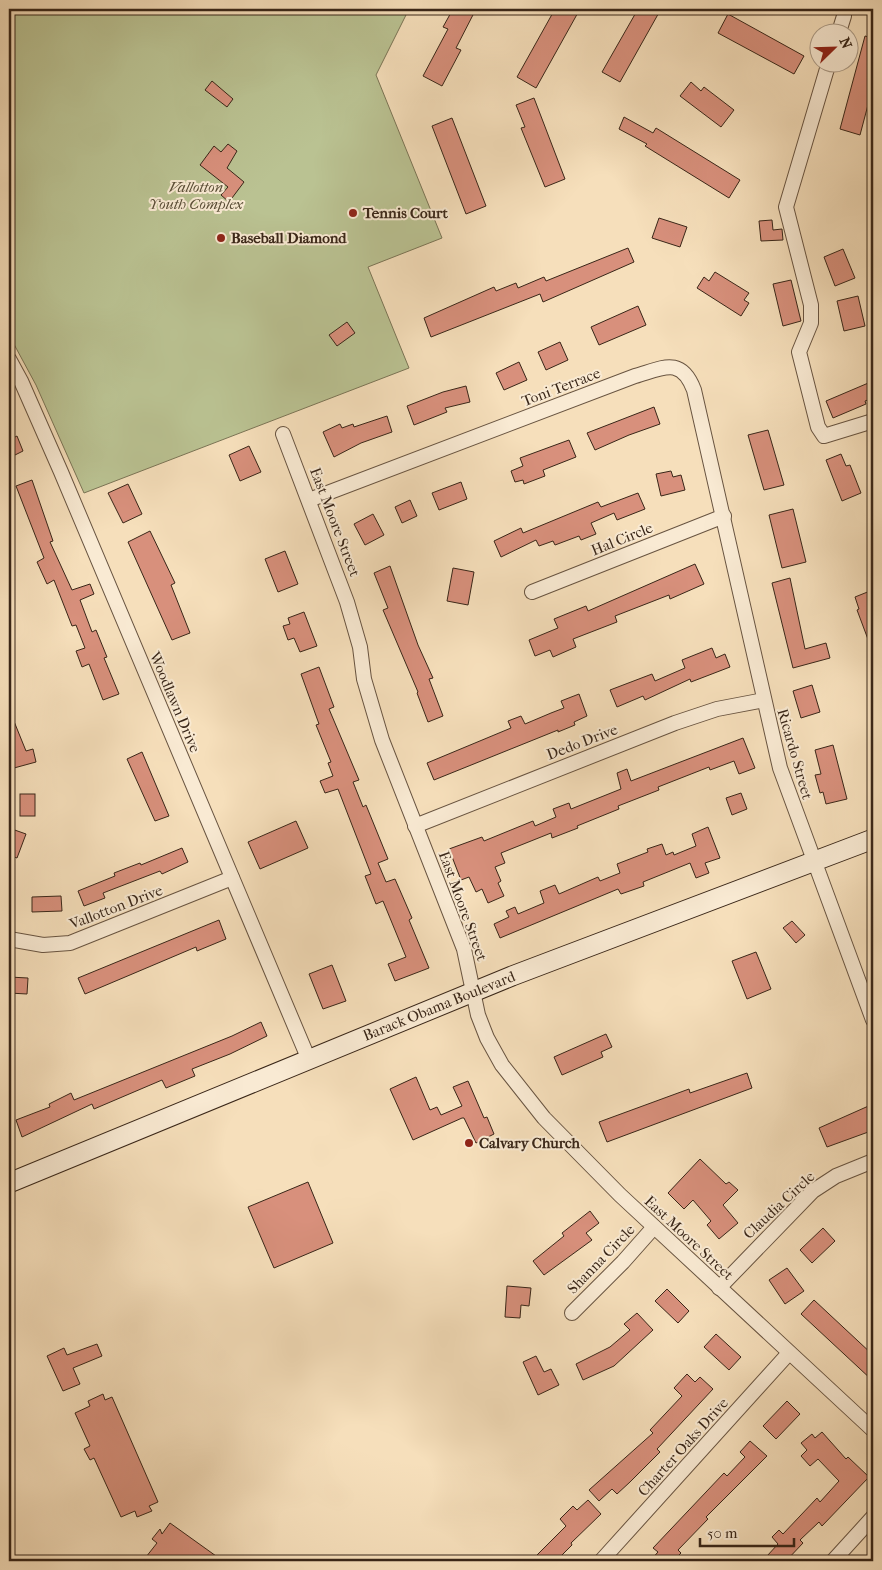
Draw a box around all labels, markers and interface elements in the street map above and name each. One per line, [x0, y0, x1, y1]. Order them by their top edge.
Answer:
north arrow [810, 22, 860, 72]
text: N [836, 35, 856, 52]
park label: Vallotton Youth Complex [149, 178, 243, 213]
place label: Tennis Court [362, 204, 448, 222]
marker: Tennis Court [347, 207, 359, 219]
place label: Baseball Diamond [231, 229, 347, 247]
marker: Baseball Diamond [215, 232, 227, 244]
street label: Toni Terrace [519, 364, 603, 410]
street label: East Moore Street [306, 465, 364, 580]
street label: Hal Circle [589, 518, 656, 560]
street label: Woodlawn Drive [145, 648, 205, 756]
street label: Ricardo Street [773, 707, 817, 802]
street label: Dedo Drive [544, 720, 621, 764]
street label: East Moore Street [435, 849, 491, 964]
street label: Vallotton Drive [66, 881, 166, 933]
street label: Barack Obama Boulevard [360, 967, 518, 1045]
place label: Calvary Church [479, 1134, 581, 1152]
marker: Calvary Church [463, 1137, 475, 1149]
street label: Claudia Circle [740, 1167, 819, 1243]
street label: East Moore Street [641, 1192, 738, 1284]
street label: Shanna Circle [563, 1220, 639, 1297]
street label: Charter Oaks Drive [634, 1394, 732, 1500]
scale bar [700, 1515, 793, 1547]
text: 50 m [707, 1524, 738, 1542]

